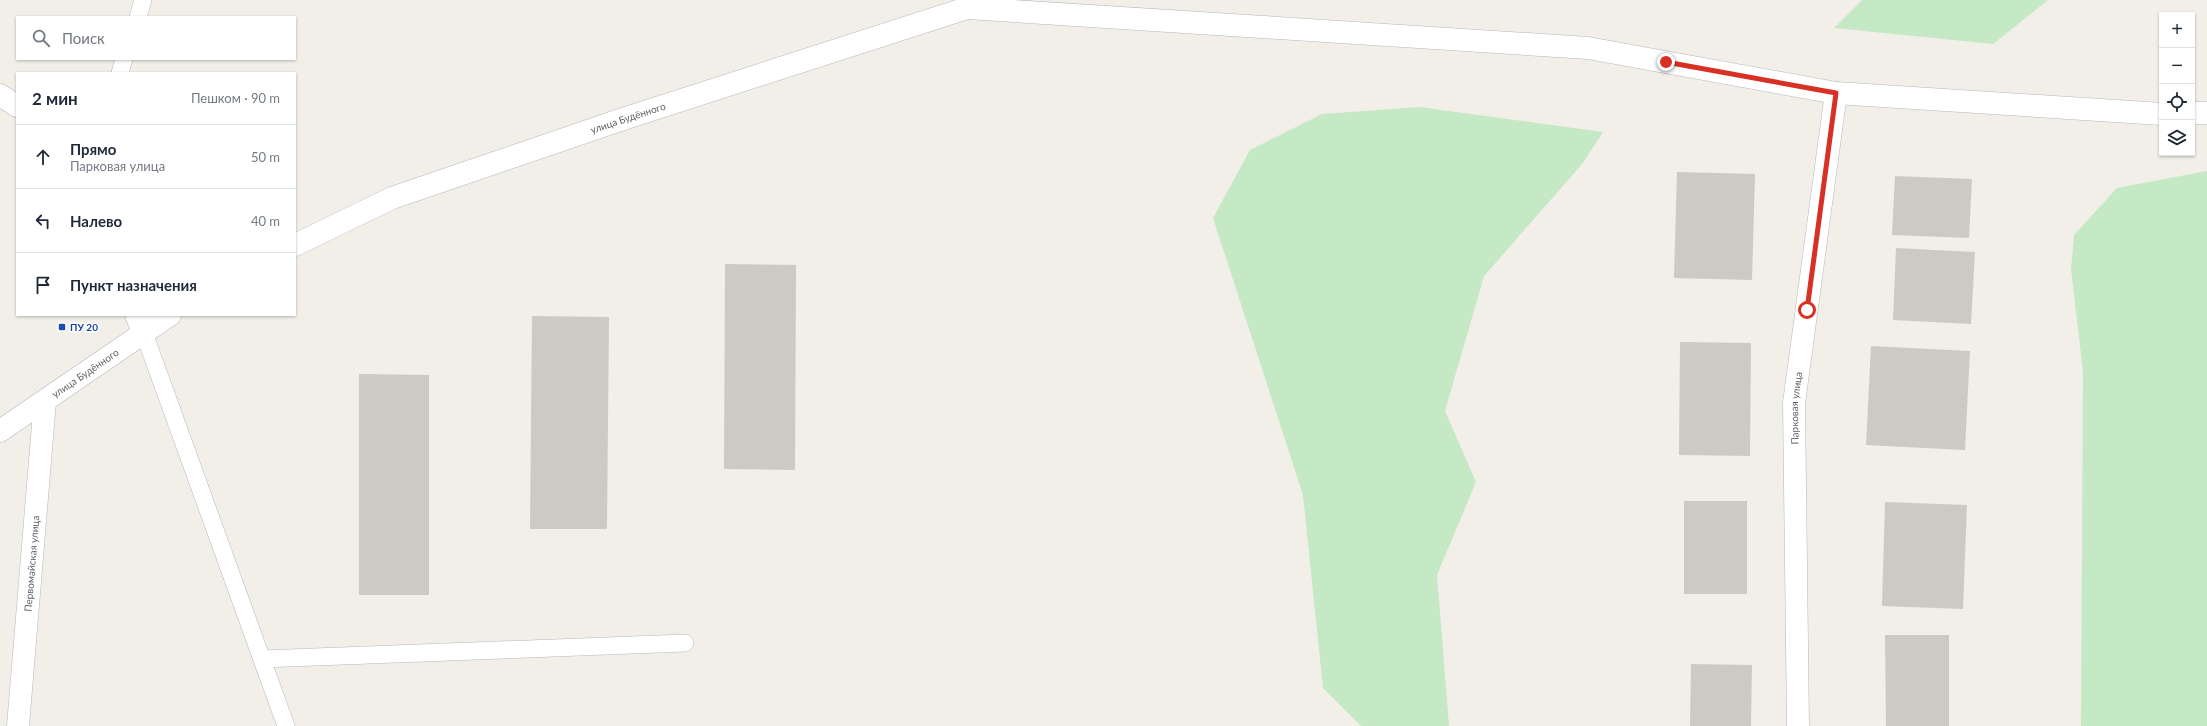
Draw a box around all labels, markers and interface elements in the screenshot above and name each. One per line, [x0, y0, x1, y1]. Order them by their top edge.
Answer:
map controls [2159, 12, 2195, 156]
button: + [2159, 12, 2195, 48]
search box [16, 16, 296, 60]
icon: search [30, 27, 52, 49]
text: Поиск [62, 29, 105, 47]
button: − [2159, 48, 2195, 84]
route end [1657, 53, 1675, 71]
button: locate [2159, 84, 2195, 120]
text: 2 мин [32, 88, 78, 109]
text: Пешком · 90 m [191, 90, 280, 106]
street label: улица Будённого [589, 100, 667, 136]
button: layers [2159, 120, 2195, 156]
text: Прямо [70, 140, 116, 158]
icon: ahead [32, 146, 54, 168]
text: 50 m [251, 149, 280, 165]
text: Парковая улица [70, 158, 165, 174]
icon: left [32, 210, 54, 232]
text: Налево [70, 212, 122, 230]
text: 40 m [251, 213, 280, 229]
icon: arrive [32, 274, 54, 296]
text: Пункт назначения [70, 276, 197, 294]
route start [1798, 301, 1816, 319]
place label: ПУ 20 [70, 321, 98, 333]
marker: ПУ 20 [57, 322, 67, 332]
street label: улица Будённого [49, 346, 121, 400]
street label: Парковая улица [1788, 371, 1804, 445]
street label: Первомайская улица [22, 515, 41, 612]

